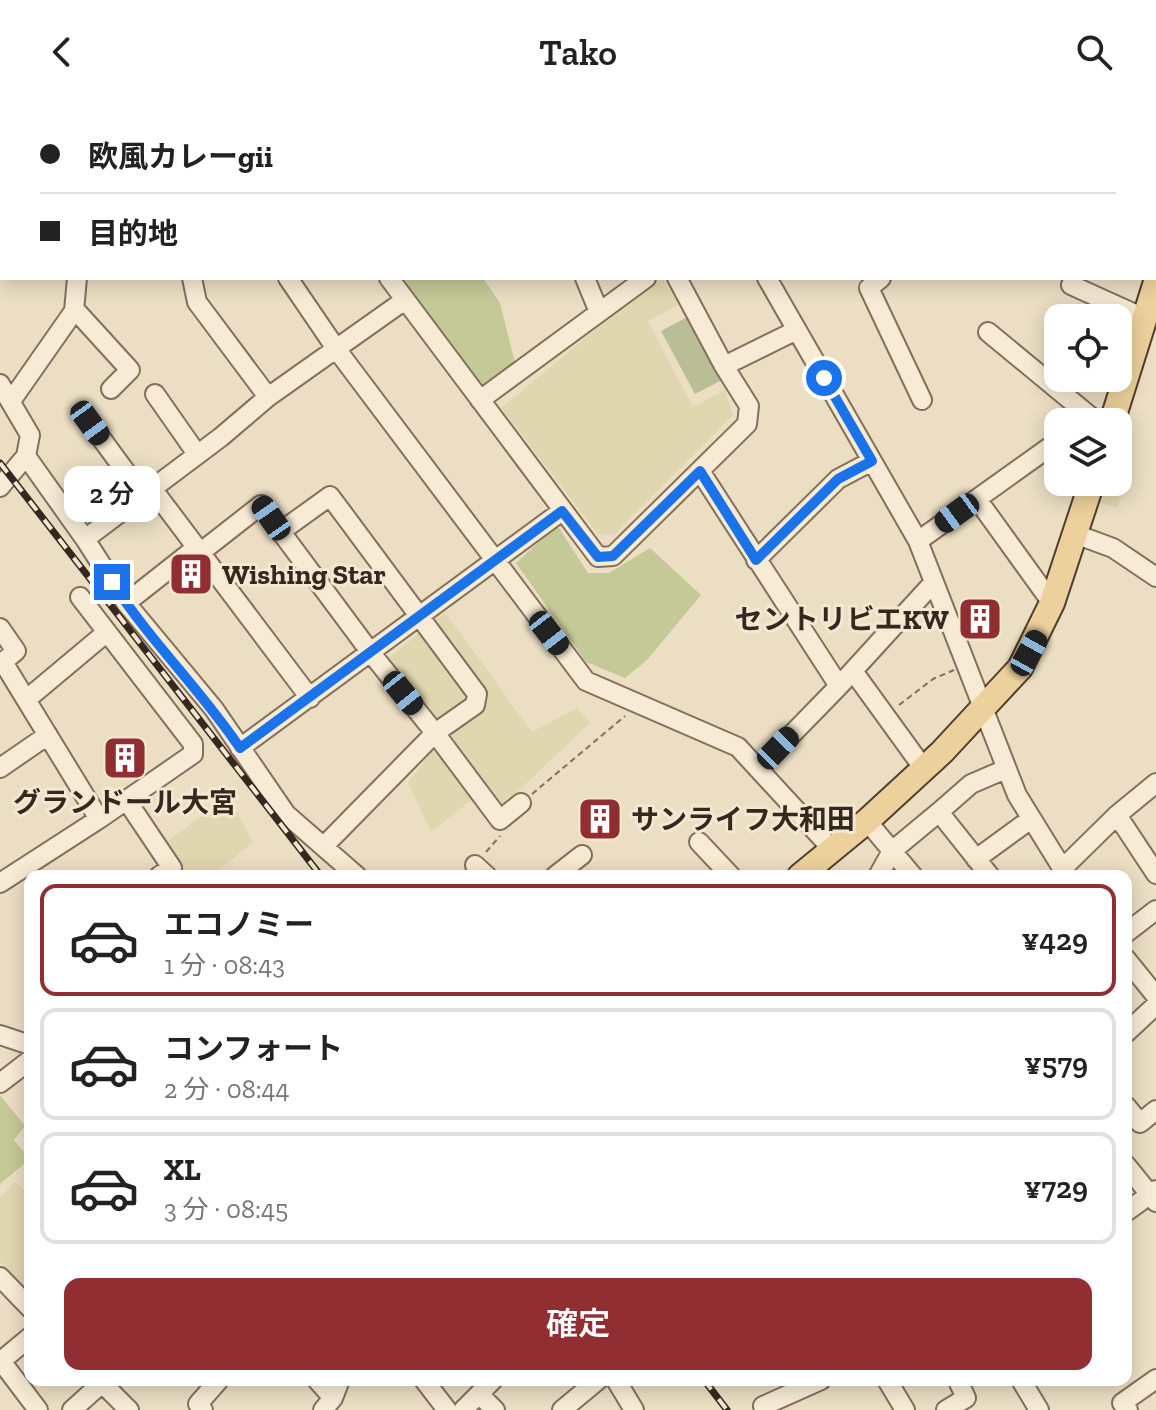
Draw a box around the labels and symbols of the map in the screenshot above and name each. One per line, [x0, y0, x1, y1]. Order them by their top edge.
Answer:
route start [806, 360, 842, 396]
car [66, 397, 114, 449]
callout: 2 分 [64, 466, 160, 522]
car [931, 489, 983, 537]
car [247, 491, 295, 545]
building icon: Wishing Star [167, 550, 215, 598]
place label: Wishing Star [222, 558, 386, 591]
route end [94, 564, 130, 600]
building icon: セントリビエKW [956, 595, 1004, 643]
place label: セントリビエKW [734, 603, 949, 636]
car [525, 607, 573, 659]
car [1007, 626, 1051, 680]
car [379, 667, 427, 719]
car [753, 722, 803, 774]
building icon: グランドール大宮 [101, 734, 149, 782]
place label: グランドール大宮 [13, 786, 237, 819]
building icon: サンライフ大和田 [576, 795, 624, 843]
place label: サンライフ大和田 [631, 803, 855, 836]

